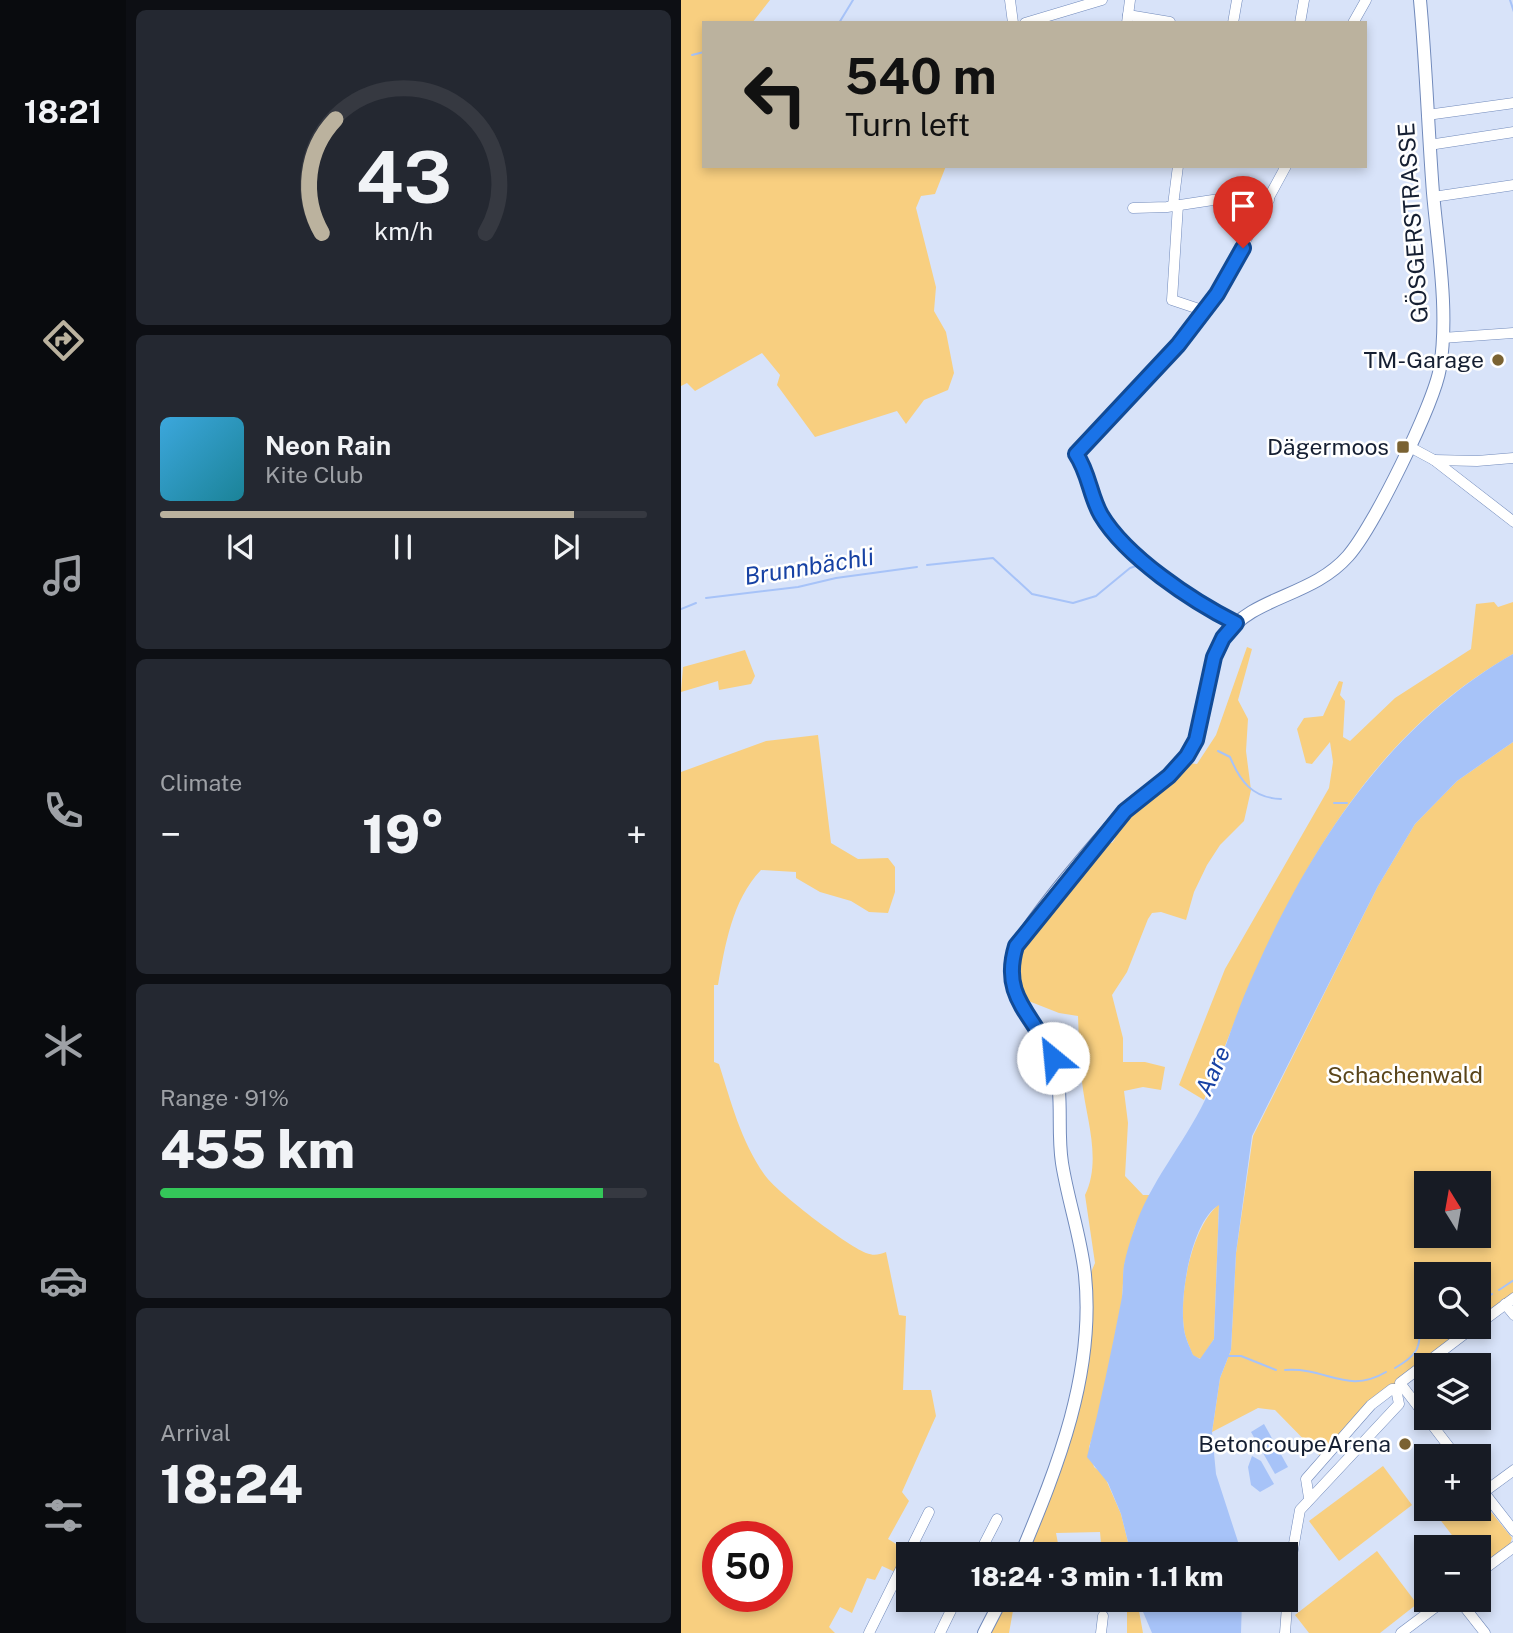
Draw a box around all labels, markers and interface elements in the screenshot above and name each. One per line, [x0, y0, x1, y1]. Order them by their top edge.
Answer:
text: 540 m [845, 47, 997, 105]
icon: left [730, 49, 821, 140]
text: 18:21 [24, 93, 102, 130]
text: Turn left [845, 106, 970, 143]
street label: GÖSGERSTRASSE [1392, 122, 1433, 324]
text: 43 [355, 135, 452, 220]
pin [1213, 176, 1273, 248]
icon: arrive [1224, 187, 1262, 225]
text: km/h [374, 216, 433, 246]
icon: directions [39, 316, 88, 365]
place label: TM-Garage [1363, 346, 1484, 373]
marker: TM-Garage [1490, 352, 1506, 368]
text: Neon Rain [265, 430, 391, 461]
place label: Dägermoos [1267, 433, 1389, 460]
marker: Dägermoos [1395, 439, 1411, 455]
text: Kite Club [265, 461, 363, 488]
icon: previous [222, 528, 260, 566]
icon: pause [384, 528, 422, 566]
icon: next [547, 528, 585, 566]
water label: Brunnbächli [742, 542, 876, 590]
icon: music [39, 551, 88, 600]
text: Climate [160, 769, 242, 796]
icon: phone [39, 786, 88, 835]
text: 19° [362, 804, 445, 865]
text: − [160, 812, 181, 857]
text: + [626, 812, 647, 857]
icon: climate [39, 1021, 88, 1070]
position arrow [1016, 1021, 1090, 1095]
water label: Aare [1189, 1042, 1235, 1100]
park label: Schachenwald [1327, 1061, 1483, 1088]
text: Range · 91% [160, 1084, 289, 1111]
text: 455 km [160, 1119, 355, 1180]
north arrow [1414, 1171, 1491, 1248]
map controls [1414, 1171, 1491, 1612]
icon: car [39, 1256, 88, 1305]
button: search [1414, 1262, 1491, 1339]
button: layers [1414, 1353, 1491, 1430]
text: Arrival [160, 1419, 231, 1446]
place label: BetoncoupeArena [1198, 1430, 1391, 1457]
marker: BetoncoupeArena [1397, 1436, 1413, 1452]
button: + [1414, 1444, 1491, 1521]
text: 18:24 [160, 1454, 303, 1515]
icon: filters [39, 1491, 88, 1540]
speed limit sign: 50 [702, 1521, 793, 1612]
button: − [1414, 1535, 1491, 1612]
text: 18:24 · 3 min · 1.1 km [970, 1561, 1224, 1592]

